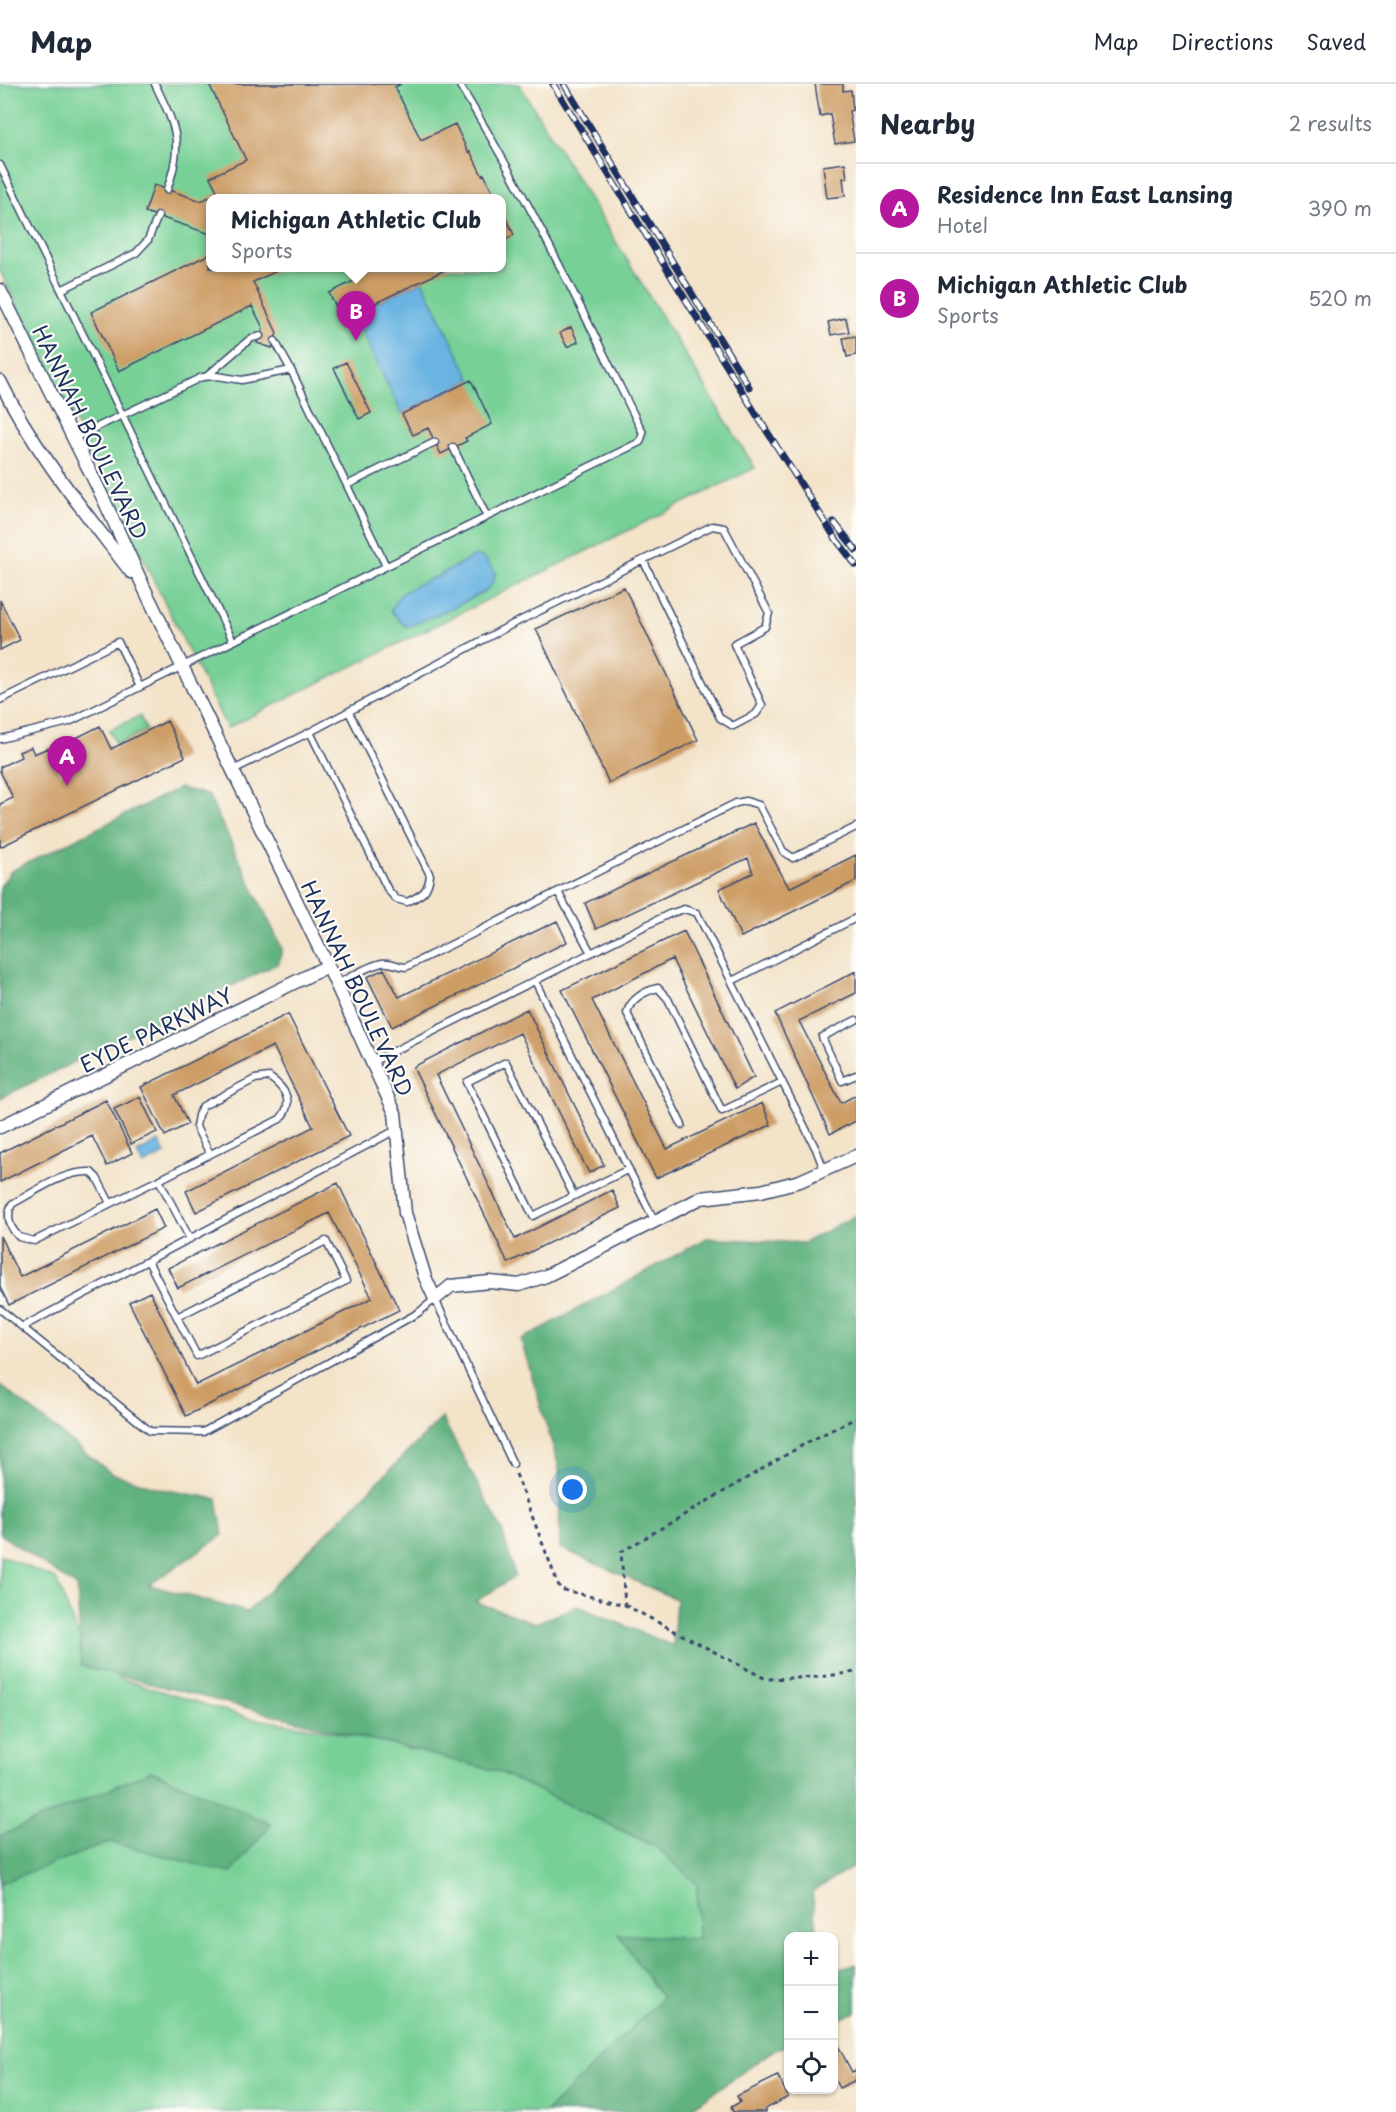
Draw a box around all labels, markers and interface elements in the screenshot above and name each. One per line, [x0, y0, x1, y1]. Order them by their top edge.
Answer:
text: Map [30, 20, 92, 63]
text: Map [1093, 25, 1138, 57]
text: Directions [1171, 25, 1273, 57]
text: Saved [1306, 25, 1366, 57]
text: Nearby [880, 104, 975, 143]
text: 2 results [1289, 108, 1372, 138]
text: Residence Inn East Lansing [937, 177, 1233, 210]
text: A [892, 193, 907, 223]
text: 390 m [1308, 193, 1372, 223]
popup [206, 194, 506, 272]
text: Michigan Athletic Club [231, 202, 481, 235]
text: Hotel [937, 210, 988, 240]
text: Sports [231, 235, 293, 265]
text: Michigan Athletic Club [937, 267, 1188, 300]
text: B [893, 283, 906, 313]
text: 520 m [1308, 283, 1372, 313]
pin: B [336, 292, 376, 341]
text: Sports [937, 300, 999, 330]
street label: HANNAH BOULEVARD [25, 319, 157, 545]
pin: A [48, 736, 86, 786]
street label: HANNAH BOULEVARD [294, 875, 422, 1101]
street label: EYDE PARKWAY [74, 978, 238, 1080]
your location [558, 1475, 587, 1504]
map controls [784, 1932, 838, 2094]
button: + [784, 1932, 838, 1986]
button: − [784, 1986, 838, 2040]
button: locate [784, 2040, 838, 2094]

